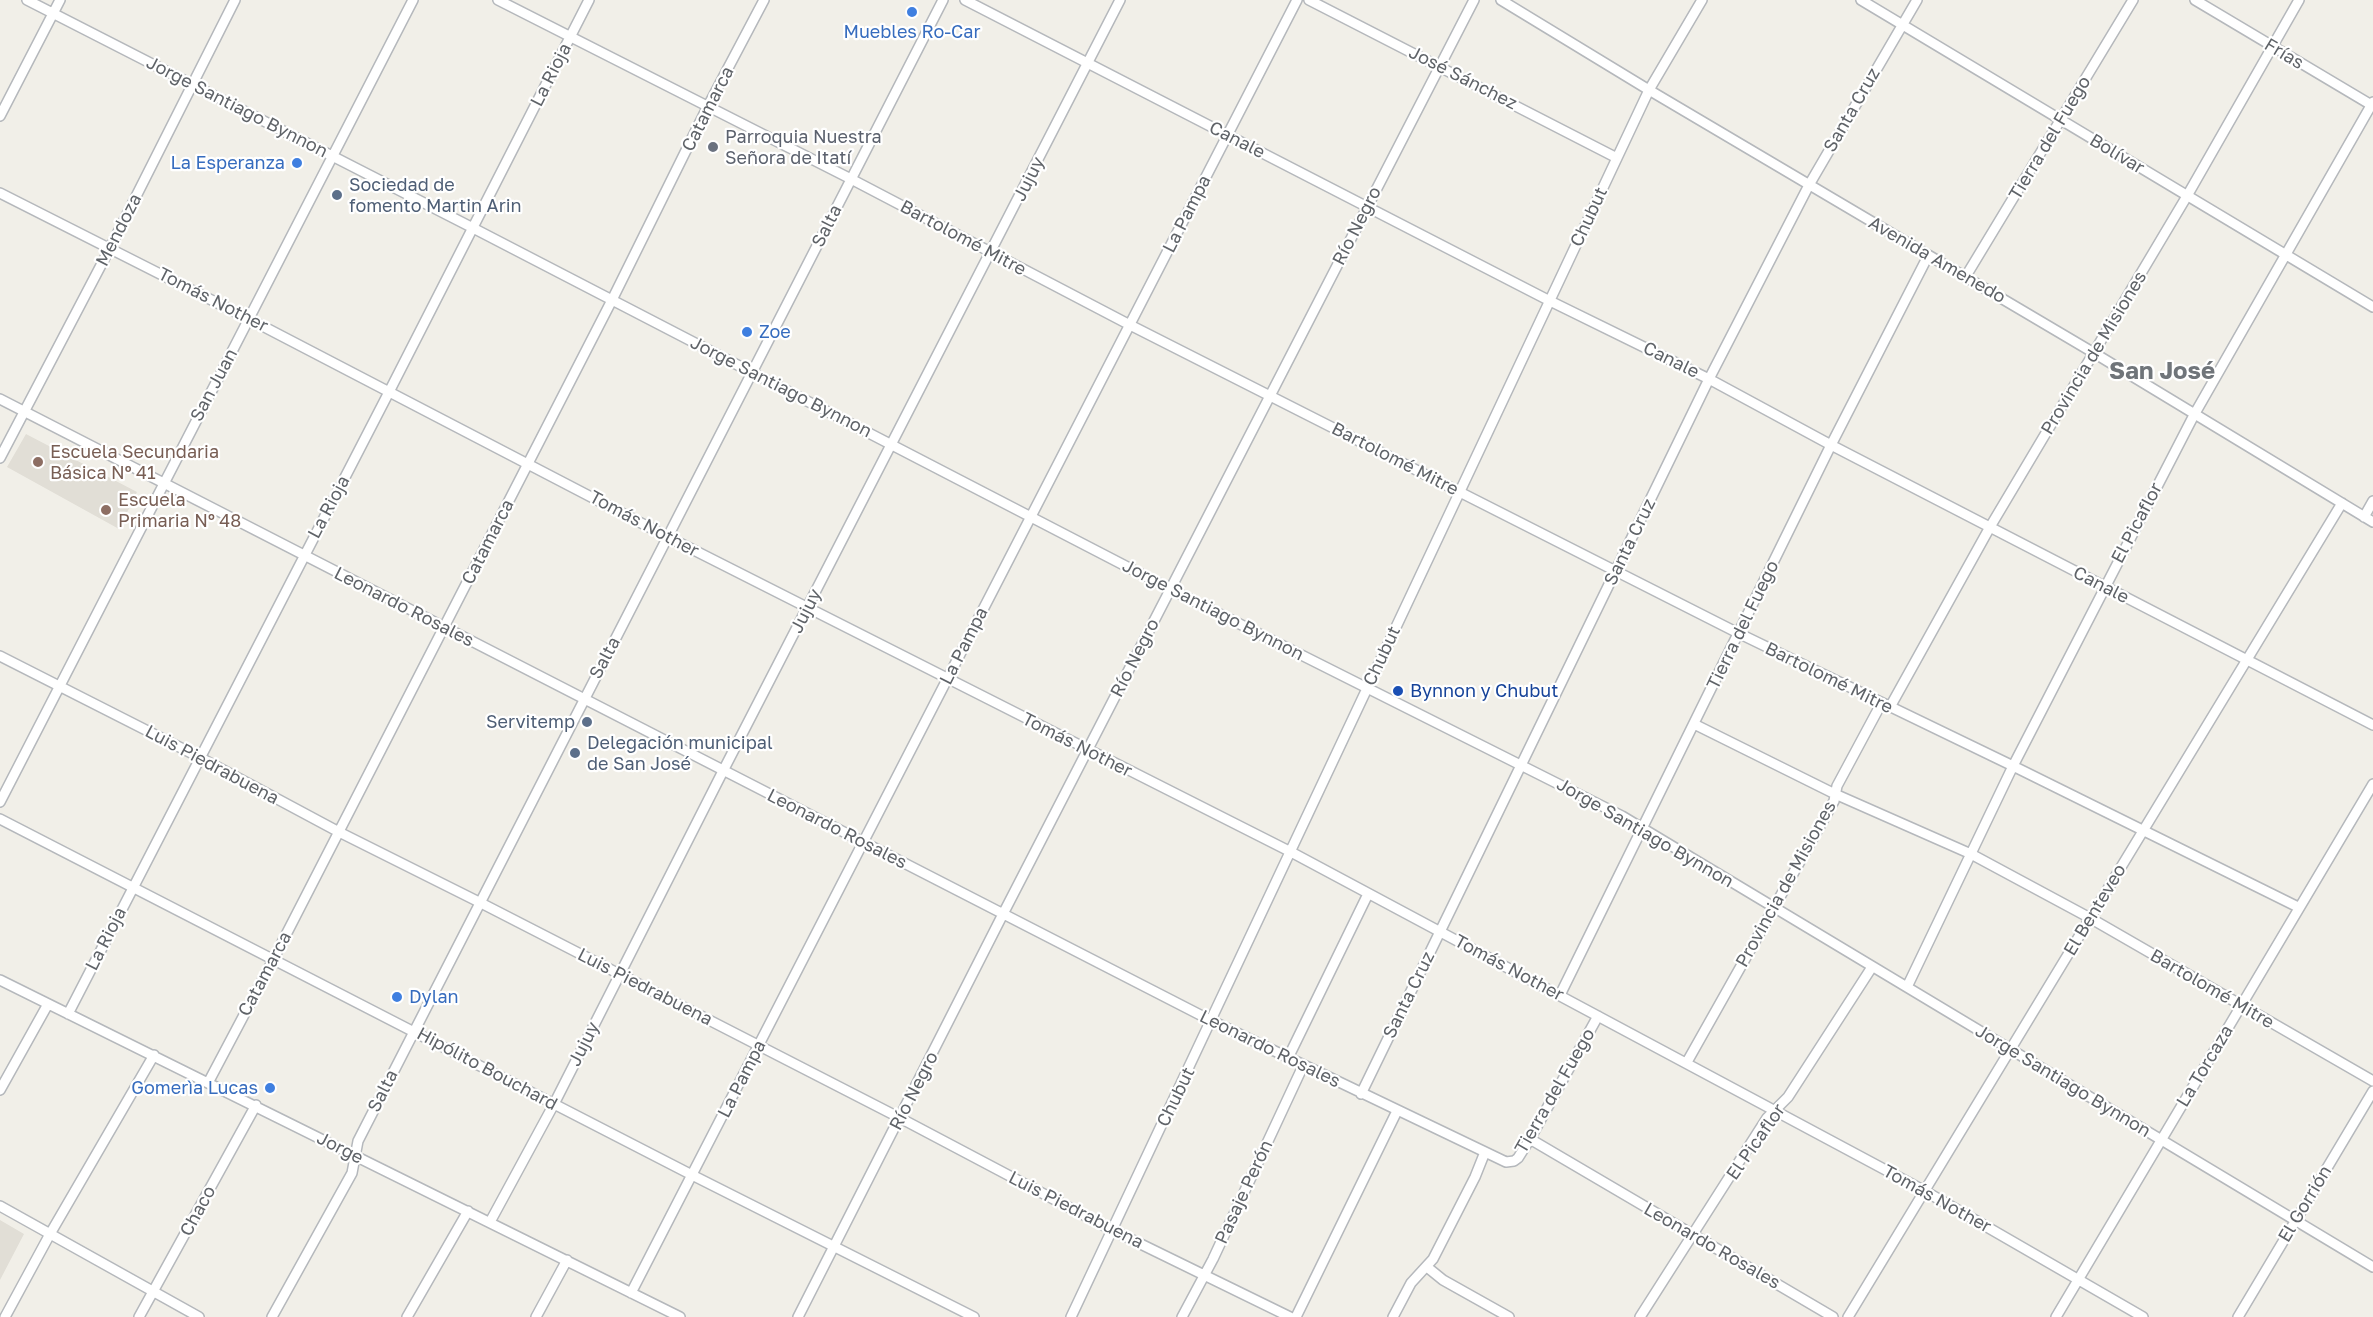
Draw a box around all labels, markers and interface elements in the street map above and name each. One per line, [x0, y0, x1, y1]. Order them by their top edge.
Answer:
marker: Muebles Ro-Car [905, 5, 919, 19]
place label: Muebles Ro-Car [843, 21, 981, 43]
street label: Frías [2260, 34, 2308, 74]
street label: La Rioja [526, 40, 576, 110]
street label: José Sánchez [1405, 41, 1521, 115]
street label: Jorge Santiago Bynnon [143, 52, 331, 162]
street label: Catamarca [677, 63, 739, 155]
street label: Santa Cruz [1819, 64, 1885, 156]
street label: Tierra del Fuego [2005, 72, 2095, 204]
street label: Canale [1206, 117, 1268, 163]
place label: Parroquia Nuestra Señora de Itatí [725, 126, 882, 168]
street label: Bolívar [2086, 129, 2148, 179]
marker: Parroquia Nuestra Señora de Itatí [706, 140, 720, 154]
place label: La Esperanza [170, 152, 285, 174]
street label: Jujuy [1009, 153, 1049, 205]
marker: La Esperanza [290, 156, 304, 170]
street label: La Pampa [1158, 172, 1216, 256]
place label: Sociedad de fomento Martin Arin [349, 174, 522, 216]
street label: Río Negro [1328, 183, 1386, 269]
street label: Chubut [1566, 184, 1612, 250]
marker: Sociedad de fomento Martin Arin [330, 188, 344, 202]
street label: Mendoza [92, 190, 146, 270]
street label: Bartolomé Mitre [896, 196, 1030, 280]
street label: Salta [807, 201, 847, 251]
street label: Avenida Amenedo [1865, 212, 2009, 308]
street label: Tomás Nother [154, 263, 272, 337]
street label: Provincia de Misiones [2037, 267, 2151, 439]
place label: Zoe [759, 321, 791, 343]
marker: Zoe [740, 325, 754, 339]
street label: Jorge Santiago Bynnon [687, 332, 875, 442]
street label: Canale [1639, 337, 1703, 383]
street label: San Juan [186, 345, 242, 425]
district label: San José [2109, 357, 2215, 385]
street label: Bartolomé Mitre [1328, 418, 1462, 500]
place label: Escuela Secundaria Básica Nº 41 [50, 441, 219, 484]
marker: Escuela Secundaria Básica Nº 41 [31, 455, 45, 469]
street label: La Rioja [304, 472, 354, 542]
street label: El Picaflor [2107, 479, 2167, 567]
street label: Tomás Nother [586, 486, 702, 562]
place label: Escuela Primaria Nº 48 [118, 489, 241, 532]
street label: Santa Cruz [1600, 495, 1660, 589]
street label: Catamarca [457, 496, 519, 588]
marker: Escuela Primaria Nº 48 [99, 503, 113, 517]
street label: Jorge Santiago Bynnon [1119, 555, 1307, 665]
street label: Tierra del Fuego [1702, 557, 1784, 693]
street label: Leonardo Rosales [331, 562, 477, 652]
street label: Canale [2070, 562, 2132, 608]
street label: Jujuy [786, 585, 826, 637]
street label: La Pampa [935, 604, 993, 688]
street label: Río Negro [1106, 615, 1164, 701]
street label: Chubut [1359, 623, 1405, 689]
street label: Salta [585, 633, 625, 683]
street label: Bartolomé Mitre [1762, 638, 1896, 718]
place label: Bynnon y Chubut [1410, 680, 1558, 702]
marker: Bynnon y Chubut [1391, 684, 1405, 698]
street label: Tomás Nother [1018, 708, 1136, 782]
place label: Servitemp [486, 711, 575, 733]
marker: Servitemp [580, 715, 594, 729]
street label: Luis Piedrabuena [141, 721, 283, 809]
place label: Delegación municipal de San José [587, 732, 773, 774]
marker: Delegación municipal de San José [568, 746, 582, 760]
street label: Jorge Santiago Bynnon [1553, 773, 1737, 893]
street label: Leonardo Rosales [764, 784, 910, 874]
street label: Provincia de Misiones [1731, 797, 1841, 971]
street label: El Benteveo [2059, 860, 2131, 960]
street label: La Rioja [81, 904, 131, 974]
street label: Catamarca [234, 928, 296, 1020]
street label: Tomás Nother [1451, 930, 1567, 1006]
street label: Luis Piedrabuena [574, 944, 716, 1030]
street label: Bartolomé Mitre [2146, 945, 2278, 1033]
street label: Santa Cruz [1379, 948, 1439, 1042]
place label: Dylan [409, 986, 459, 1008]
marker: Dylan [390, 990, 404, 1004]
street label: Leonardo Rosales [1196, 1006, 1344, 1092]
street label: Jujuy [564, 1018, 604, 1070]
street label: Jorge Santiago Bynnon [1971, 1020, 2155, 1142]
street label: La Torcaza [2172, 1021, 2238, 1111]
street label: Hipólito Bouchard [413, 1023, 561, 1115]
street label: Tierra del Fuego [1510, 1025, 1600, 1157]
street label: La Pampa [713, 1037, 771, 1121]
street label: Río Negro [885, 1048, 943, 1134]
street label: Chubut [1152, 1064, 1200, 1130]
street label: Salta [363, 1066, 403, 1116]
place label: Gomerìa Lucas [131, 1077, 258, 1099]
marker: Gomerìa Lucas [263, 1081, 277, 1095]
street label: El Picaflor [1722, 1100, 1790, 1184]
street label: Jorge [313, 1127, 367, 1169]
street label: Pasaje Perón [1211, 1137, 1277, 1247]
street label: Tomás Nother [1879, 1160, 1995, 1238]
street label: El Gorrión [2274, 1162, 2336, 1246]
street label: Luis Piedrabuena [1005, 1167, 1147, 1253]
street label: Chaco [175, 1182, 221, 1240]
street label: Leonardo Rosales [1640, 1198, 1784, 1294]

